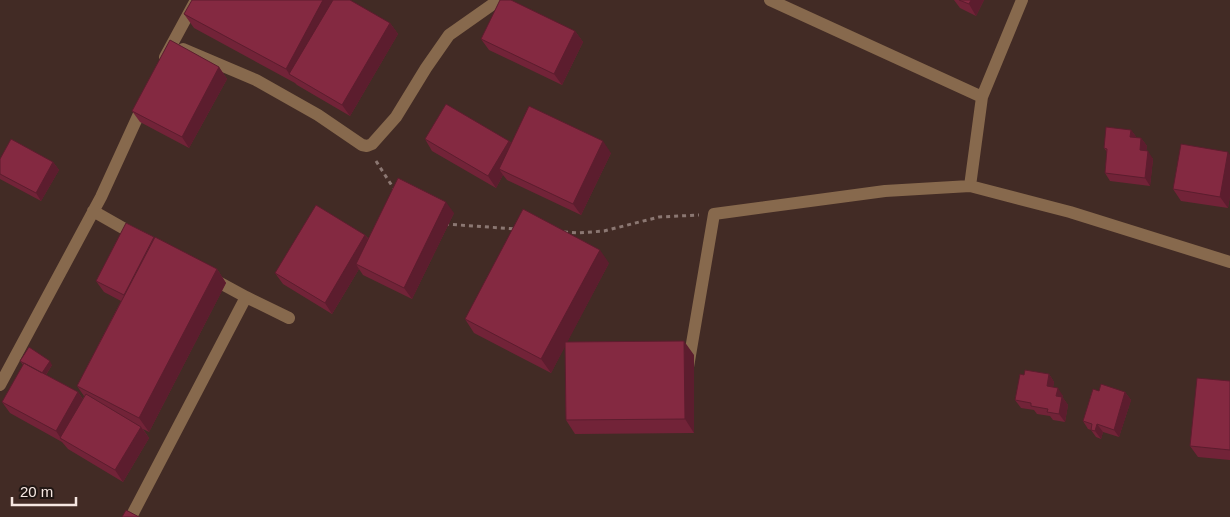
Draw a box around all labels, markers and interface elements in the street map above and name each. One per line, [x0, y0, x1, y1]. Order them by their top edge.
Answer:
scale bar [12, 474, 76, 506]
text: 20 m [20, 483, 53, 500]

